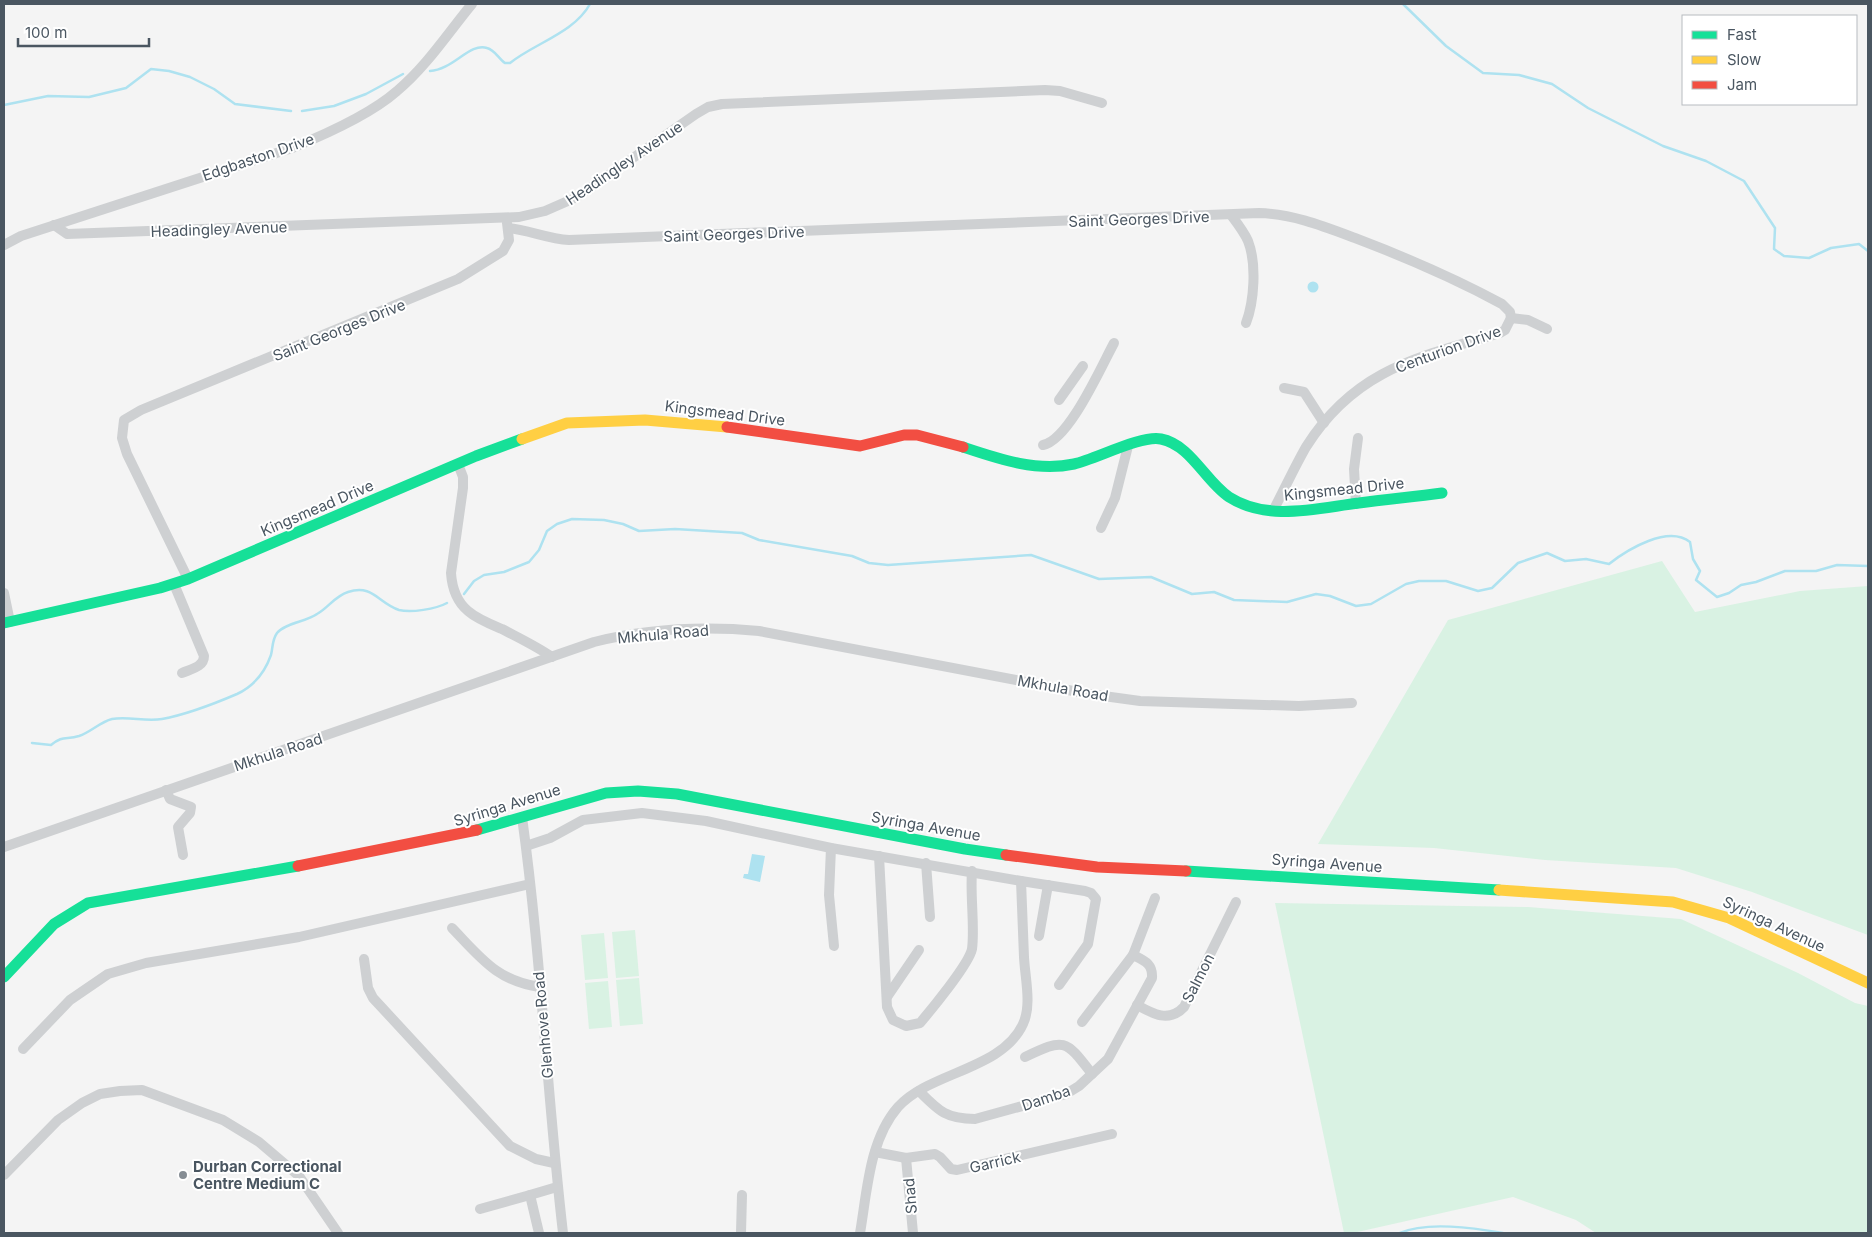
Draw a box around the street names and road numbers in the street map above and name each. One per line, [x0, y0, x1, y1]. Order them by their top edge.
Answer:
street label: Headingley Avenue [562, 117, 686, 209]
street label: Edgbaston Drive [200, 129, 316, 185]
street label: Saint Georges Drive [1068, 207, 1210, 231]
street label: Headingley Avenue [150, 217, 288, 241]
street label: Saint Georges Drive [663, 222, 805, 246]
street label: Saint Georges Drive [270, 295, 408, 365]
street label: Centurion Drive [1393, 321, 1503, 377]
street label: Kingsmead Drive [664, 396, 786, 430]
street label: Kingsmead Drive [1283, 473, 1405, 505]
street label: Kingsmead Drive [258, 476, 376, 540]
street label: Mkhula Road [616, 621, 710, 647]
street label: Mkhula Road [1016, 671, 1110, 705]
street label: Mkhula Road [231, 729, 325, 775]
street label: Syringa Avenue [451, 780, 563, 830]
street label: Syringa Avenue [870, 807, 982, 845]
street label: Syringa Avenue [1271, 850, 1383, 876]
street label: Syringa Avenue [1720, 892, 1828, 956]
street label: Salmon [1178, 950, 1218, 1006]
street label: Glenhove Road [529, 971, 557, 1079]
street label: Damba [1019, 1081, 1073, 1115]
street label: Garrick [968, 1147, 1023, 1177]
street label: Shad [899, 1177, 921, 1215]

